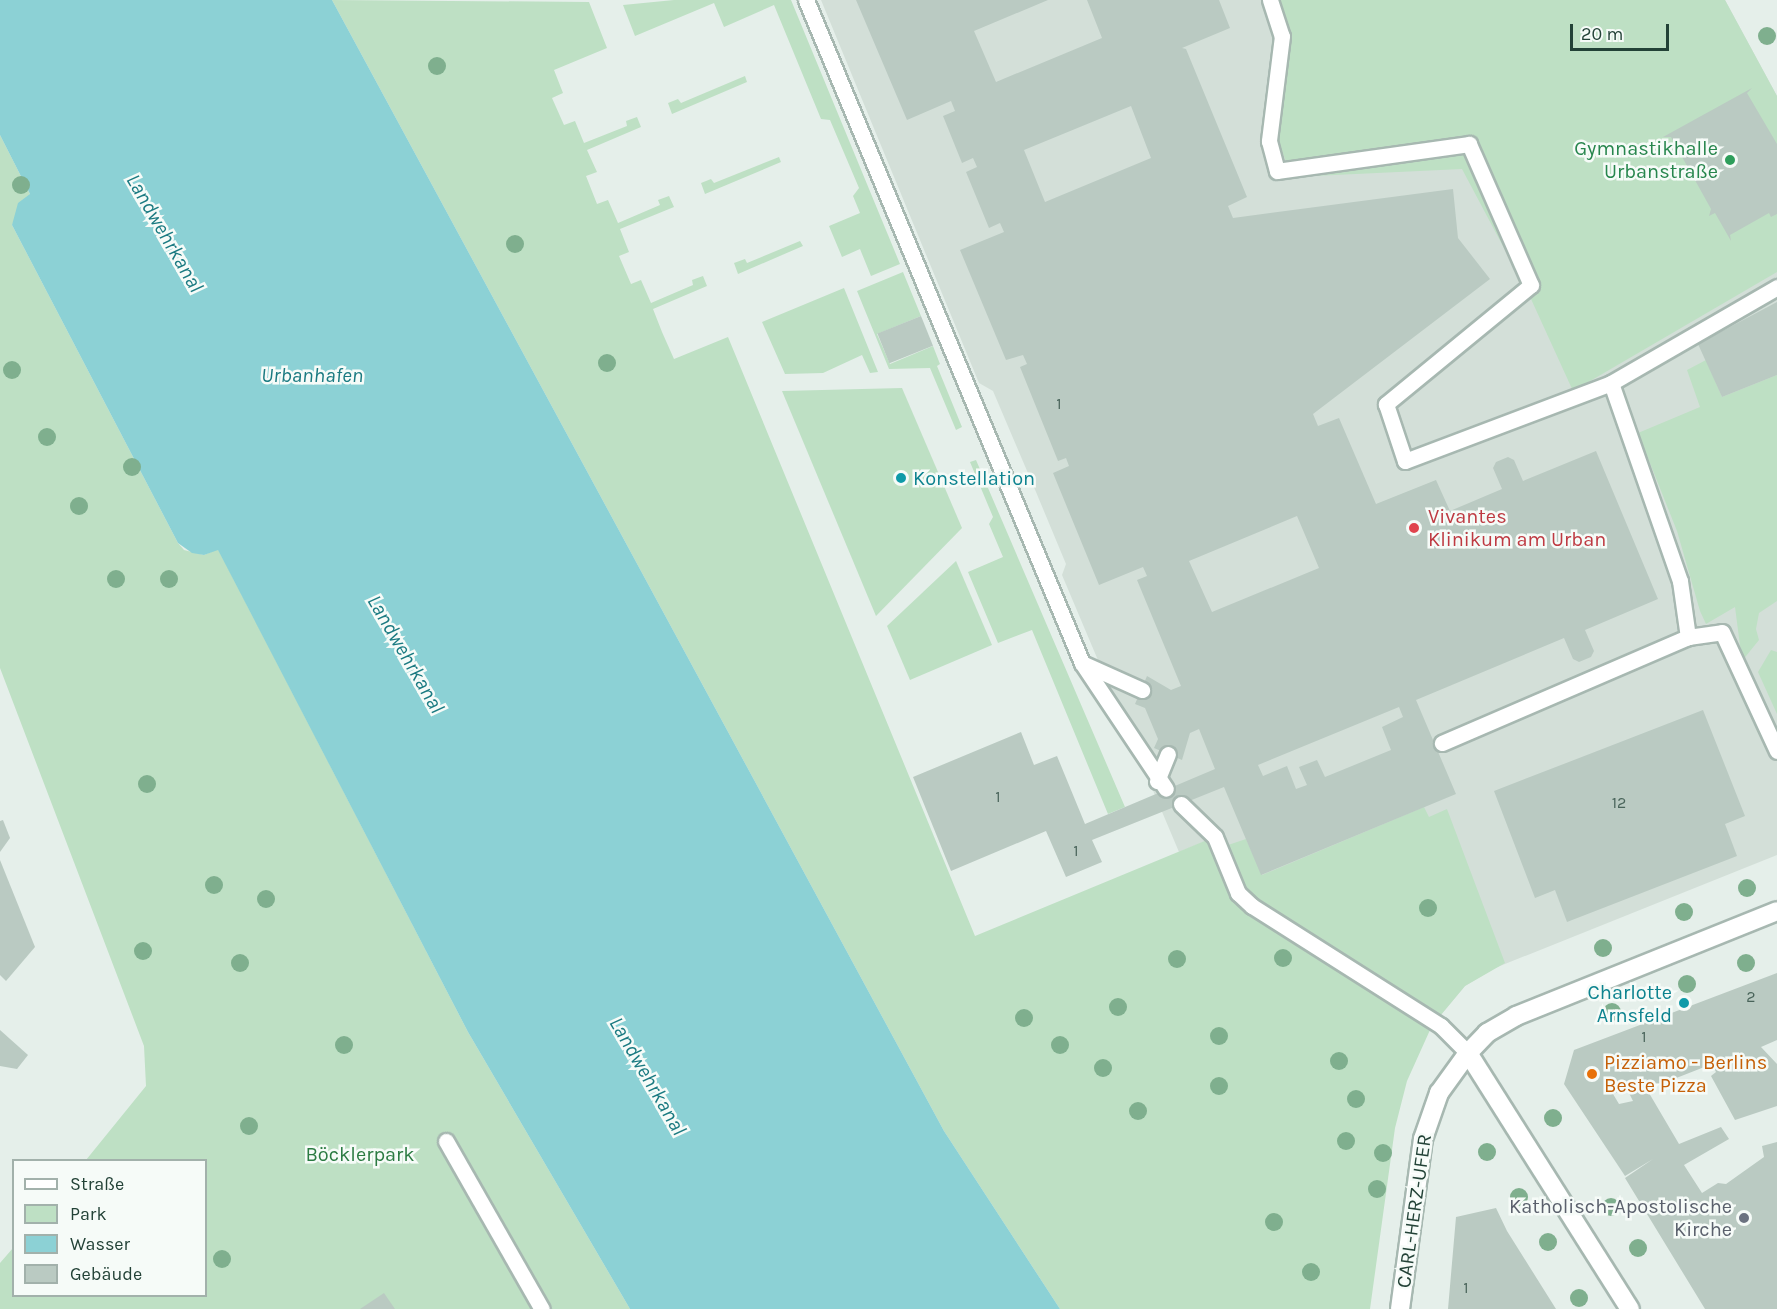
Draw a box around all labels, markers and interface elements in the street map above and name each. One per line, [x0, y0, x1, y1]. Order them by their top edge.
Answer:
scale bar [1573, 12, 1672, 50]
text: 20 m [1581, 23, 1623, 45]
place label: Gymnastikhalle Urbanstraße [1574, 136, 1718, 183]
marker: Gymnastikhalle Urbanstraße [1723, 153, 1737, 167]
water label: Landwehrkanal [121, 169, 209, 297]
water label: Urbanhafen [261, 362, 363, 388]
house number: 1 [1056, 394, 1062, 414]
place label: Konstellation [913, 466, 1035, 490]
marker: Konstellation [894, 471, 908, 485]
place label: Vivantes Klinikum am Urban [1428, 504, 1606, 551]
marker: Vivantes Klinikum am Urban [1405, 519, 1423, 537]
water label: Landwehrkanal [362, 590, 450, 718]
house number: 1 [995, 787, 1001, 807]
house number: 12 [1612, 793, 1626, 813]
house number: 1 [1073, 841, 1079, 861]
place label: Charlotte Arnsfeld [1588, 980, 1672, 1027]
house number: 2 [1746, 987, 1756, 1007]
marker: Charlotte Arnsfeld [1677, 996, 1691, 1010]
water label: Landwehrkanal [604, 1012, 692, 1140]
house number: 1 [1641, 1027, 1647, 1047]
place label: Pizziamo - Berlins Beste Pizza [1604, 1050, 1767, 1097]
marker: Pizziamo - Berlins Beste Pizza [1585, 1067, 1599, 1081]
street label: CARL-HERZ-UFER [1391, 1133, 1437, 1289]
park label: Böcklerpark [305, 1142, 415, 1166]
legend [12, 1159, 207, 1297]
text: Straße [70, 1173, 124, 1195]
place label: Katholisch-Apostolische Kirche [1509, 1194, 1732, 1241]
text: Park [70, 1203, 107, 1225]
marker: Katholisch-Apostolische Kirche [1737, 1211, 1751, 1225]
text: Wasser [70, 1233, 130, 1255]
text: Gebäude [70, 1263, 142, 1285]
house number: 1 [1463, 1278, 1469, 1298]

